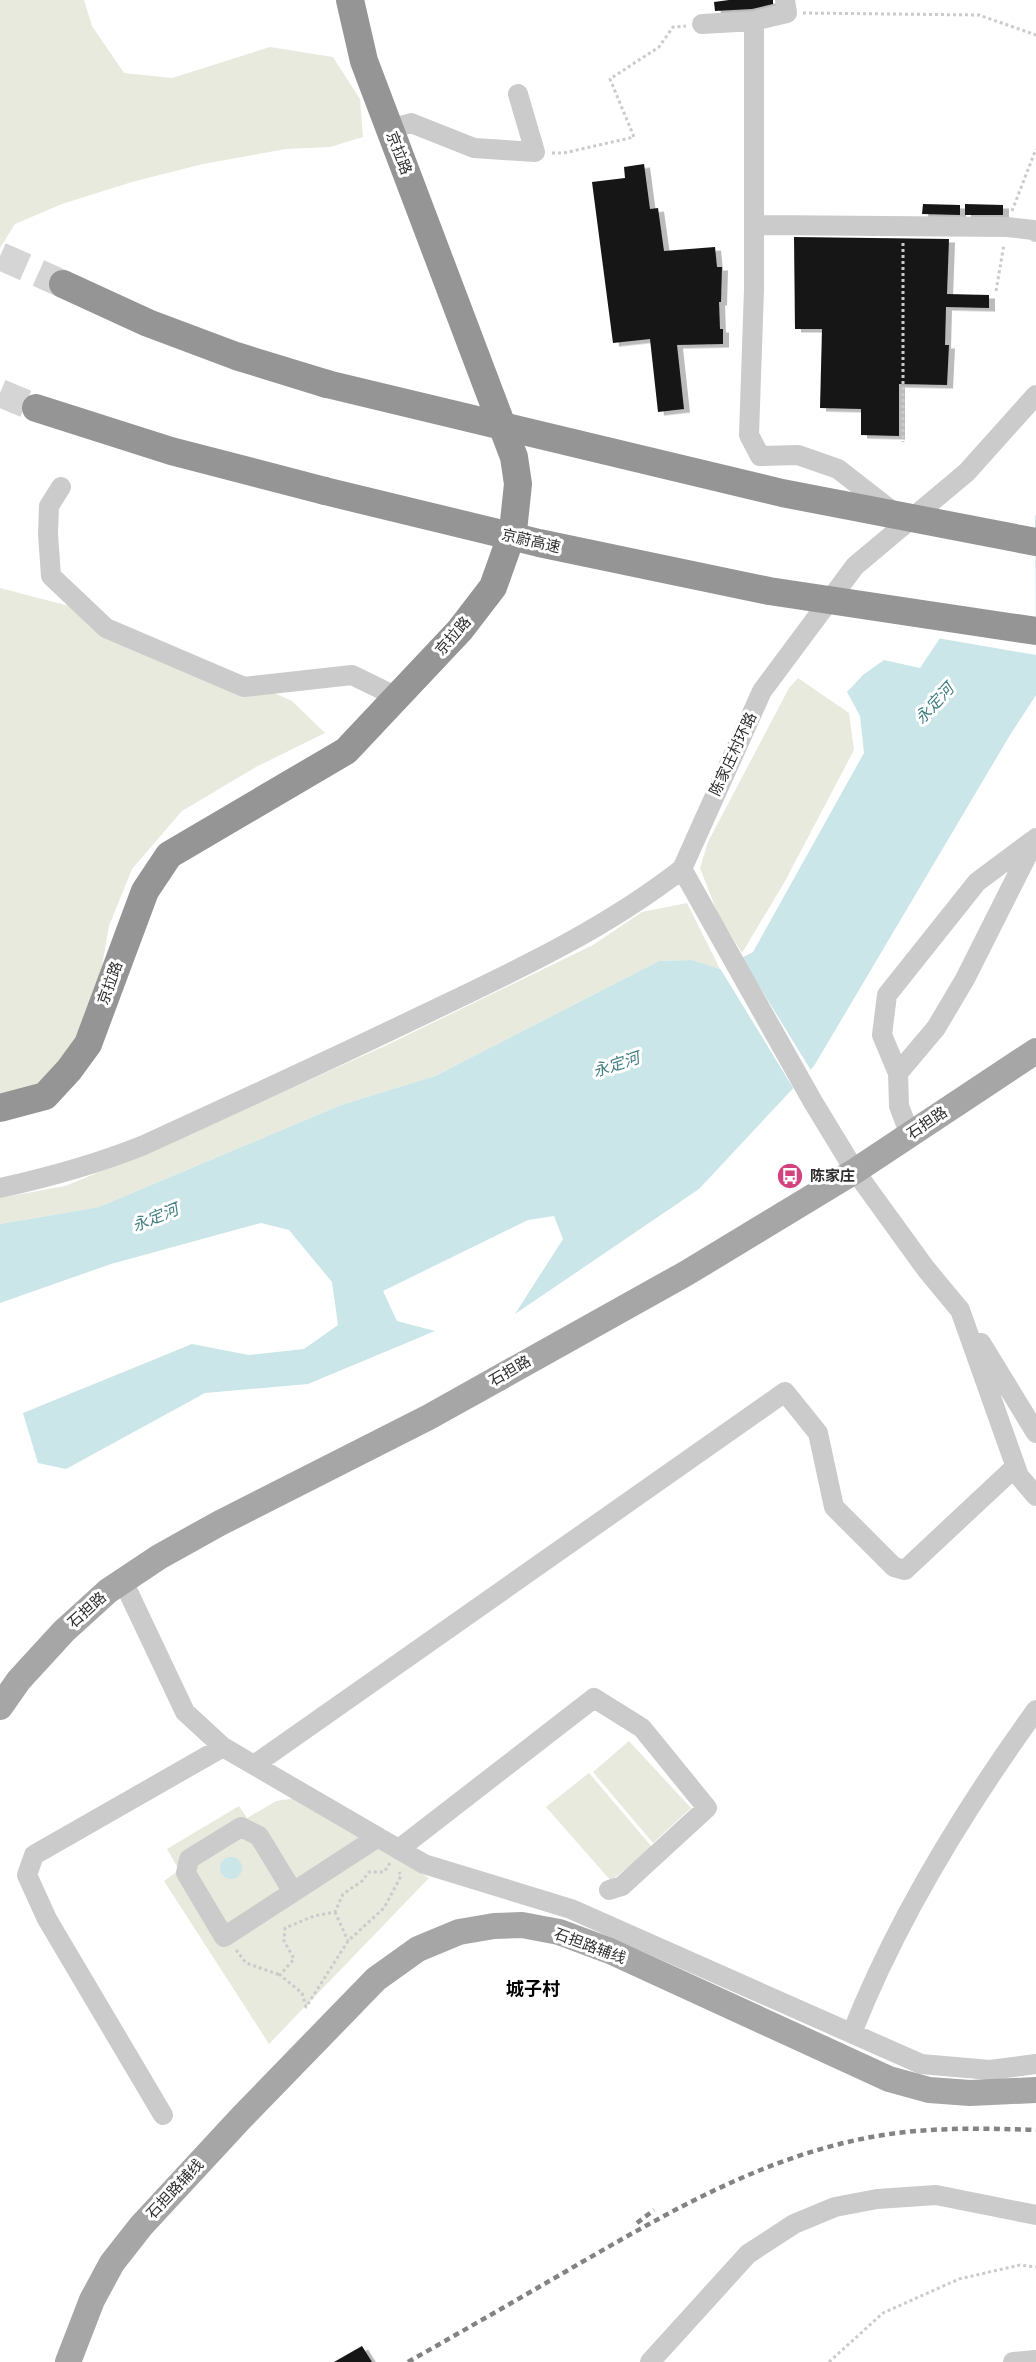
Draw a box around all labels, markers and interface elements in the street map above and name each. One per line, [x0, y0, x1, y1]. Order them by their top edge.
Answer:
street label: 京拉路 [383, 129, 415, 177]
street label: 京蔚高速 [500, 525, 562, 557]
street label: 京拉路 [431, 613, 475, 659]
water label: 永定河 [911, 677, 960, 727]
street label: 陈家庄村环路 [706, 709, 760, 799]
street label: 京拉路 [94, 959, 126, 1007]
water label: 永定河 [590, 1047, 645, 1081]
street label: 石担路 [903, 1103, 951, 1143]
bus stop icon: 陈家庄 [775, 1161, 805, 1191]
place label: 陈家庄 [810, 1167, 855, 1185]
water label: 永定河 [129, 1199, 184, 1235]
street label: 石担路 [486, 1352, 534, 1390]
street label: 石担路 [64, 1588, 110, 1632]
street label: 石担路辅线 [552, 1925, 628, 1967]
district label: 城子村 [506, 1978, 560, 1999]
street label: 石担路辅线 [143, 2155, 207, 2223]

